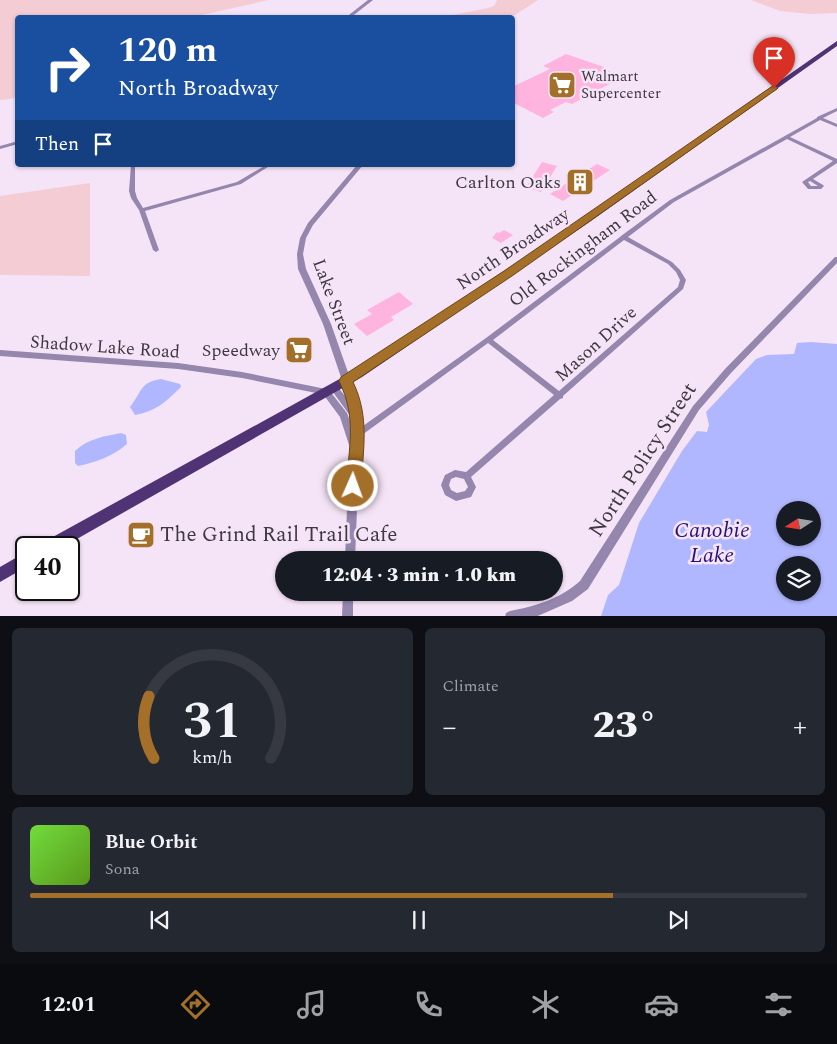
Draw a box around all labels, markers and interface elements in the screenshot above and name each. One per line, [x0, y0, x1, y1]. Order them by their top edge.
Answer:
text: 120 m [118, 24, 217, 77]
icon: right [35, 35, 100, 100]
pin [753, 37, 795, 88]
icon: arrive [760, 44, 788, 72]
place label: Walmart Supercenter [581, 65, 661, 105]
supermarket icon: Walmart Supercenter [547, 70, 577, 100]
text: North Broadway [118, 72, 278, 105]
text: Then [35, 130, 79, 159]
icon: arrive [89, 130, 117, 158]
building icon: Carlton Oaks [565, 167, 595, 197]
place label: Carlton Oaks [455, 169, 561, 196]
street label: Old Rockingham Road [503, 184, 663, 314]
street label: North Broadway [451, 200, 576, 297]
street label: Lake Street [305, 255, 363, 349]
street label: Mason Drive [549, 300, 643, 388]
street label: Shadow Lake Road [29, 328, 181, 366]
supermarket icon: Speedway [284, 335, 314, 365]
place label: Speedway [202, 337, 281, 364]
street label: North Policy Street [581, 376, 705, 544]
position arrow [326, 459, 378, 511]
north arrow [776, 501, 821, 546]
map controls [776, 501, 821, 601]
water label: Canobie Lake [674, 514, 750, 572]
place label: The Grind Rail Trail Cafe [160, 519, 397, 551]
cafe icon: The Grind Rail Trail Cafe [126, 520, 156, 550]
speed limit sign: 40 [15, 536, 80, 601]
button: layers [776, 556, 821, 601]
text: 12:04 · 3 min · 1.0 km [322, 561, 516, 590]
text: Climate [443, 674, 499, 698]
text: 31 [183, 682, 241, 761]
text: 23° [592, 697, 657, 755]
text: − [443, 706, 457, 749]
text: + [793, 706, 807, 749]
text: km/h [192, 744, 232, 771]
text: Blue Orbit [105, 828, 198, 857]
text: Sona [105, 857, 140, 881]
icon: previous [146, 906, 174, 934]
icon: pause [405, 906, 433, 934]
icon: next [664, 906, 692, 934]
icon: directions [178, 987, 213, 1022]
icon: music [294, 987, 329, 1022]
icon: phone [411, 987, 446, 1022]
icon: climate [528, 987, 563, 1022]
icon: car [644, 987, 679, 1022]
icon: filters [761, 987, 796, 1022]
text: 12:01 [41, 988, 96, 1021]

